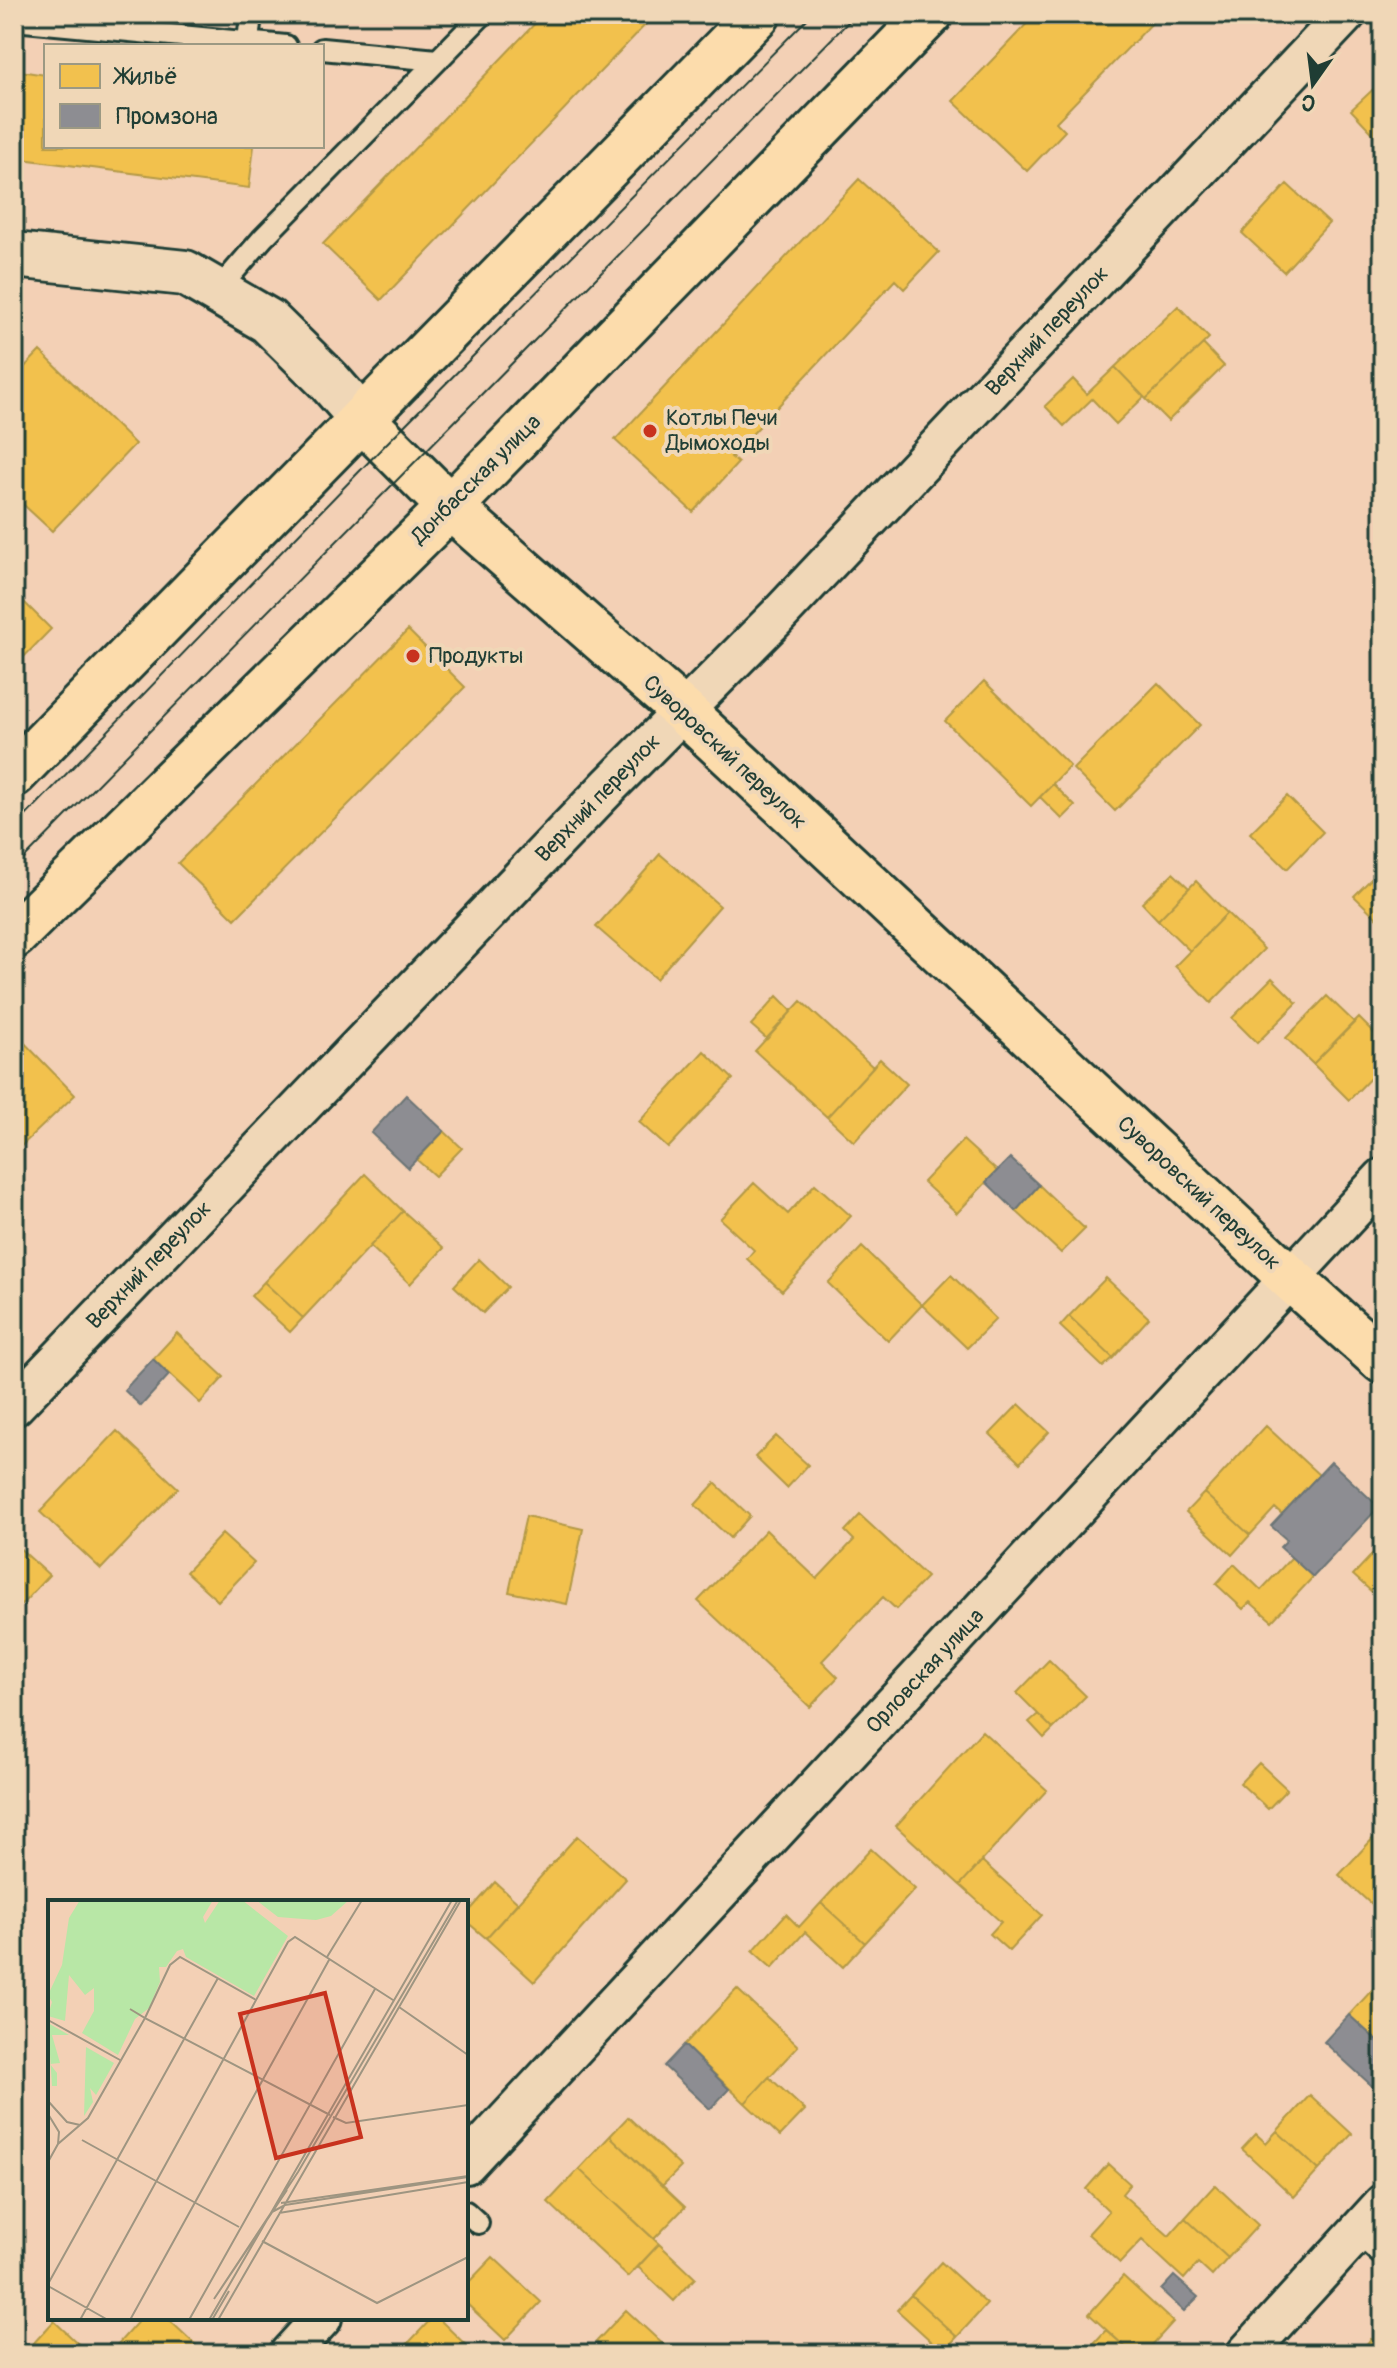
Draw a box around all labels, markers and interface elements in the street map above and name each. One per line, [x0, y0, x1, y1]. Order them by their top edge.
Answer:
legend [44, 44, 324, 148]
north arrow [1273, 44, 1353, 124]
text: Жильё [112, 62, 178, 91]
text: С [1298, 87, 1318, 118]
text: Промзона [116, 102, 218, 131]
street label: Верхний переулок [979, 260, 1115, 402]
place label: Котлы Печи Дымоходы [665, 404, 777, 457]
street label: Донбасская улица [404, 408, 547, 551]
marker: Котлы Печи Дымоходы [641, 422, 659, 440]
place label: Продукты [429, 642, 524, 670]
marker: Продукты [404, 647, 422, 665]
street label: Суворовский переулок [637, 669, 813, 835]
street label: Верхний переулок [530, 728, 666, 868]
street label: Суворовский переулок [1111, 1110, 1287, 1276]
street label: Верхний переулок [81, 1195, 217, 1335]
street label: Орловская улица [860, 1602, 990, 1740]
inset map [48, 1900, 468, 2320]

